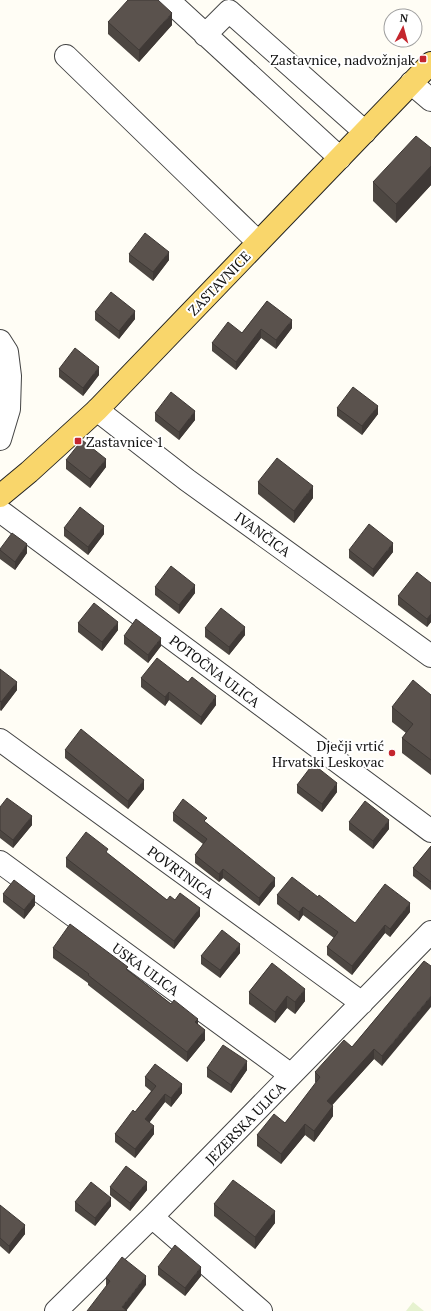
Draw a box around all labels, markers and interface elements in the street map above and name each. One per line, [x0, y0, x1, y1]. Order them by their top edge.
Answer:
north arrow [383, 8, 423, 48]
text: N [399, 11, 410, 26]
place label: Zastavnice, nadvožnjak [270, 50, 416, 69]
marker: Zastavnice, nadvožnjak [418, 54, 428, 64]
street label: ZASTAVNICE [183, 247, 255, 319]
place label: Zastavnice 1 [86, 432, 164, 451]
marker: Zastavnice 1 [73, 436, 83, 446]
street label: IVANČICA [231, 507, 295, 561]
street label: POTOČNA ULICA [166, 631, 265, 712]
place label: Dječji vrtić Hrvatski Leskovac [272, 736, 384, 771]
marker: Dječji vrtić Hrvatski Leskovac [387, 748, 397, 758]
street label: POVRTNICA [144, 841, 218, 903]
street label: USKA ULICA [109, 938, 184, 1000]
street label: JEZERSKA ULICA [201, 1077, 290, 1168]

